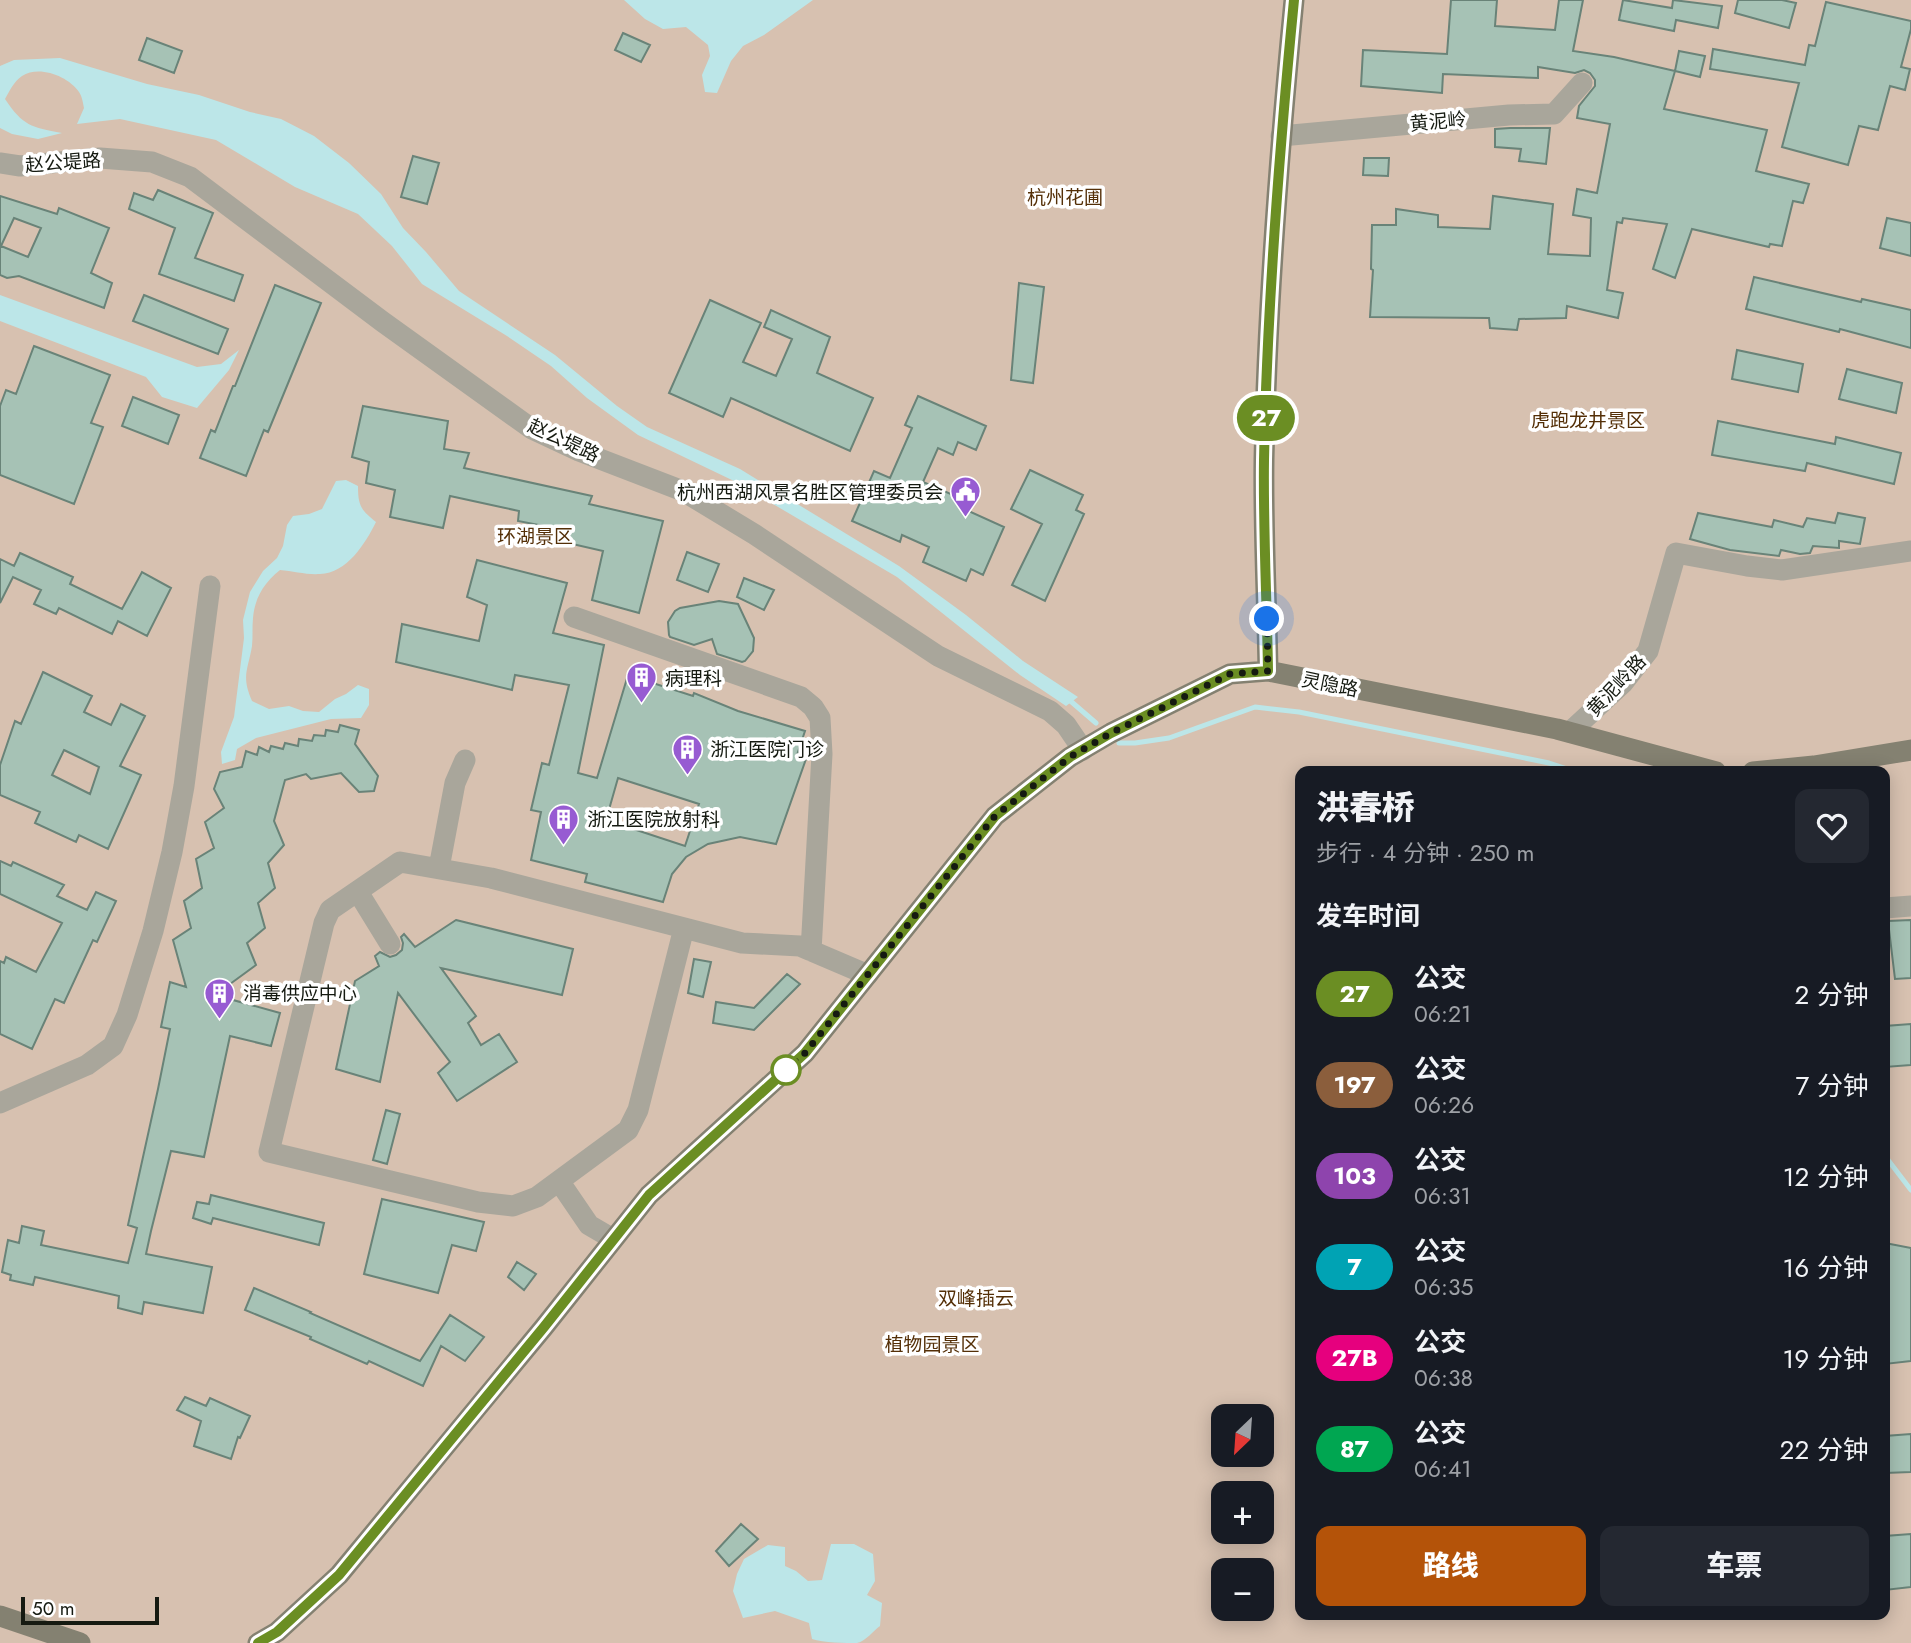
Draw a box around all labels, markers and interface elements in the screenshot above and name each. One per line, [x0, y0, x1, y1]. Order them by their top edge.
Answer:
street label: 黄泥岭 [1408, 106, 1468, 137]
street label: 赵公堤路 [24, 146, 102, 179]
park label: 杭州花圃 [1027, 184, 1103, 211]
line badge: 27 [1234, 395, 1298, 441]
text: 27 [1251, 400, 1281, 435]
park label: 虎跑龙井景区 [1531, 407, 1645, 434]
street label: 赵公堤路 [524, 412, 604, 469]
public building icon: 杭州西湖风景名胜区管理委员会 [949, 475, 983, 519]
place label: 杭州西湖风景名胜区管理委员会 [677, 479, 943, 506]
park label: 环湖景区 [497, 523, 573, 550]
your location [1249, 601, 1284, 636]
street label: 黄泥岭路 [1581, 648, 1652, 722]
building icon: 病理科 [625, 661, 659, 705]
place label: 病理科 [665, 665, 722, 692]
street label: 灵隐路 [1299, 666, 1360, 703]
building icon: 浙江医院门诊 [670, 732, 704, 776]
place label: 浙江医院门诊 [710, 736, 824, 763]
text: 洪春桥 [1316, 784, 1415, 831]
button: heart [1795, 789, 1869, 863]
building icon: 浙江医院放射科 [547, 802, 581, 846]
place label: 浙江医院放射科 [587, 806, 720, 833]
text: 步行 · 4 分钟 · 250 m [1316, 836, 1534, 870]
text: 发车时间 [1316, 897, 1420, 935]
text: 公交 [1414, 959, 1466, 997]
building icon: 消毒供应中心 [203, 976, 237, 1020]
text: 27 [1339, 976, 1370, 1011]
text: 2 分钟 [1794, 976, 1869, 1014]
place label: 消毒供应中心 [243, 980, 357, 1007]
text: 06:21 [1414, 997, 1471, 1031]
text: 公交 [1414, 1050, 1466, 1088]
unlabelled marker [771, 1055, 801, 1085]
text: 197 [1333, 1067, 1376, 1102]
text: 7 分钟 [1796, 1067, 1869, 1105]
text: 06:26 [1414, 1088, 1474, 1122]
text: 公交 [1414, 1141, 1466, 1179]
text: 103 [1333, 1158, 1376, 1193]
text: 12 分钟 [1783, 1158, 1869, 1196]
text: 06:31 [1414, 1179, 1471, 1213]
text: 公交 [1414, 1232, 1466, 1270]
text: 7 [1347, 1249, 1362, 1284]
text: 16 分钟 [1783, 1249, 1869, 1287]
text: 06:35 [1414, 1270, 1473, 1304]
park label: 双峰插云 [938, 1285, 1014, 1312]
text: 公交 [1414, 1323, 1466, 1361]
park label: 植物园景区 [884, 1331, 980, 1358]
text: 27B [1331, 1340, 1378, 1375]
text: 19 分钟 [1783, 1340, 1869, 1378]
text: 06:38 [1414, 1361, 1473, 1395]
north arrow [1211, 1404, 1274, 1466]
map controls [1211, 1404, 1274, 1621]
text: 公交 [1414, 1414, 1466, 1452]
text: 87 [1340, 1431, 1369, 1466]
text: 22 分钟 [1780, 1431, 1869, 1469]
text: 06:41 [1414, 1452, 1472, 1486]
button: + [1211, 1481, 1274, 1544]
button: 路线 [1316, 1526, 1586, 1606]
button: 车票 [1600, 1526, 1869, 1606]
button: − [1211, 1558, 1274, 1621]
scale bar [21, 1594, 159, 1626]
text: 50 m [32, 1595, 75, 1622]

